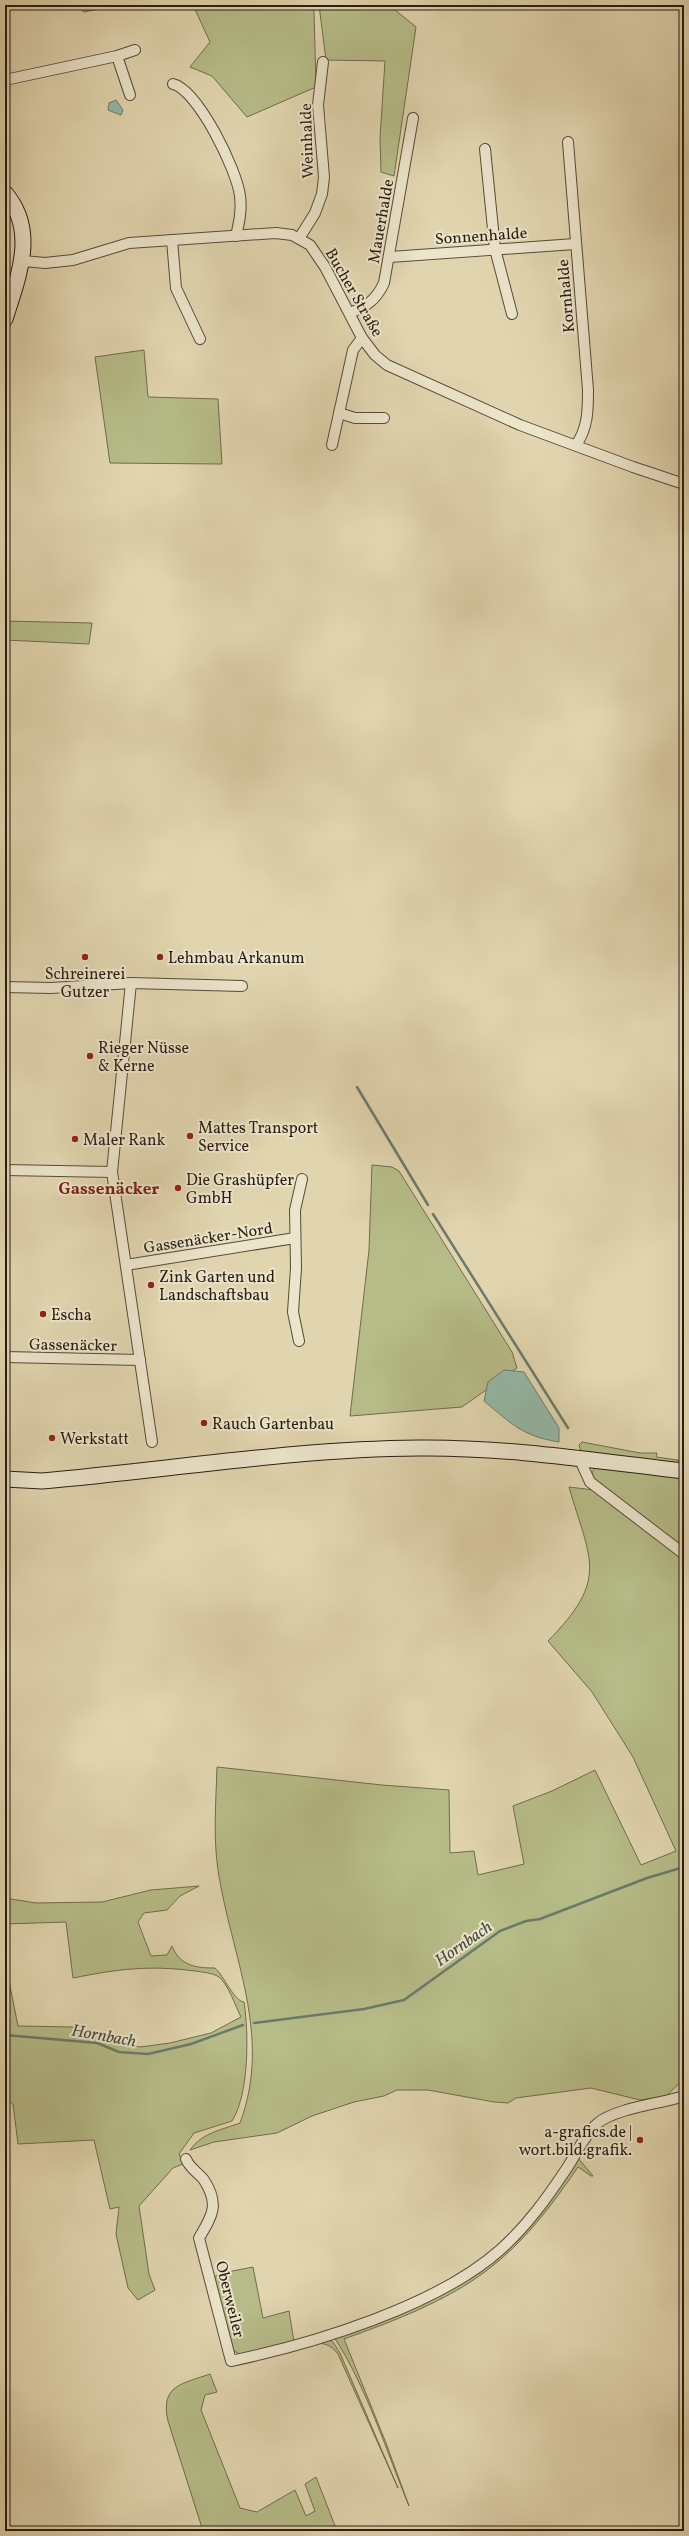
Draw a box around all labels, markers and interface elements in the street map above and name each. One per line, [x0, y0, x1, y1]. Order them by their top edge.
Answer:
street label: Weinhalde [296, 103, 320, 179]
street label: Mauerhalde [364, 178, 400, 265]
street label: Sonnenhalde [434, 223, 528, 251]
street label: Bucher Straße [319, 245, 388, 341]
street label: Kornhalde [553, 258, 581, 334]
place label: Lehmbau Arkanum [168, 948, 305, 970]
marker: Schreinerei Gutzer [80, 952, 90, 962]
marker: Lehmbau Arkanum [155, 952, 165, 962]
place label: Schreinerei Gutzer [45, 964, 125, 1004]
place label: Rieger Nüsse & Kerne [98, 1038, 189, 1078]
marker: Rieger Nüsse & Kerne [85, 1051, 95, 1061]
place label: Mattes Transport Service [198, 1118, 319, 1158]
place label: Maler Rank [83, 1130, 166, 1152]
marker: Mattes Transport Service [185, 1131, 195, 1141]
marker: Maler Rank [70, 1134, 80, 1144]
place label: Die Grashüpfer GmbH [186, 1170, 294, 1210]
district label: Gassenäcker [59, 1178, 159, 1201]
marker: Die Grashüpfer GmbH [173, 1183, 183, 1193]
street label: Gassenäcker-Nord [142, 1218, 274, 1260]
place label: Zink Garten und Landschaftsbau [159, 1267, 275, 1307]
marker: Zink Garten und Landschaftsbau [146, 1280, 156, 1290]
place label: Escha [51, 1305, 92, 1327]
marker: Escha [38, 1309, 48, 1319]
street label: Gassenäcker [29, 1334, 117, 1358]
place label: Rauch Gartenbau [212, 1414, 334, 1436]
marker: Rauch Gartenbau [199, 1418, 209, 1428]
place label: Werkstatt [60, 1429, 129, 1451]
marker: Werkstatt [47, 1433, 57, 1443]
water label: Hornbach [430, 1916, 497, 1972]
water label: Hornbach [70, 2019, 138, 2053]
place label: a-grafics.de | wort.bild.grafik. [519, 2122, 632, 2162]
marker: a-grafics.de | wort.bild.grafik. [635, 2135, 645, 2145]
street label: Oberweiler [209, 2259, 249, 2340]

